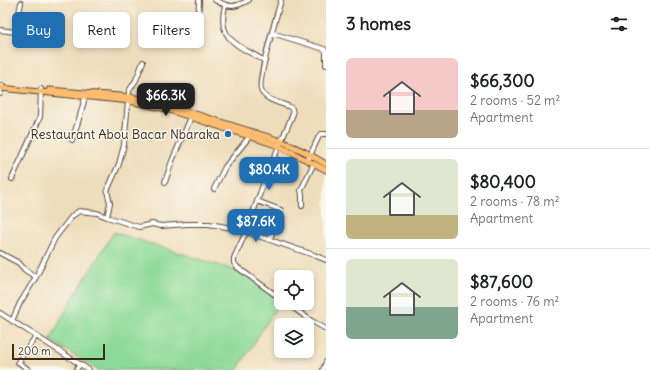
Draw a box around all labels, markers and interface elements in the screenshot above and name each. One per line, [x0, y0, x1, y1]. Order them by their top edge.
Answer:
chip: Buy [12, 12, 65, 48]
chip: Rent [73, 12, 130, 48]
chip: Filters [138, 12, 204, 48]
text: 3 homes [346, 13, 411, 35]
icon: filters [608, 13, 630, 35]
text: $66,300 [470, 70, 535, 92]
icon: home [378, 74, 426, 122]
pin: $66.3K [133, 83, 199, 117]
text: $66.3K [146, 87, 186, 104]
text: 2 rooms · 52 m² [470, 92, 560, 109]
text: Apartment [470, 109, 533, 126]
place label: Restaurant Abou Bacar Nbaraka [30, 126, 220, 143]
marker: Restaurant Abou Bacar Nbaraka [223, 129, 233, 139]
pin: $80.4K [236, 157, 302, 191]
text: $80.4K [248, 161, 290, 178]
text: $80,400 [470, 171, 536, 193]
icon: home [378, 175, 426, 223]
text: 2 rooms · 78 m² [470, 193, 560, 210]
pin: $87.6K [223, 209, 289, 243]
text: Apartment [470, 210, 533, 227]
text: $87.6K [236, 213, 276, 230]
map controls [274, 270, 314, 358]
button: locate [274, 270, 314, 310]
text: $87,600 [470, 271, 533, 293]
icon: home [378, 275, 426, 323]
text: 2 rooms · 76 m² [470, 293, 559, 310]
text: Apartment [470, 310, 533, 327]
button: layers [274, 318, 314, 358]
scale bar [12, 342, 105, 361]
text: 200 m [18, 344, 51, 358]

